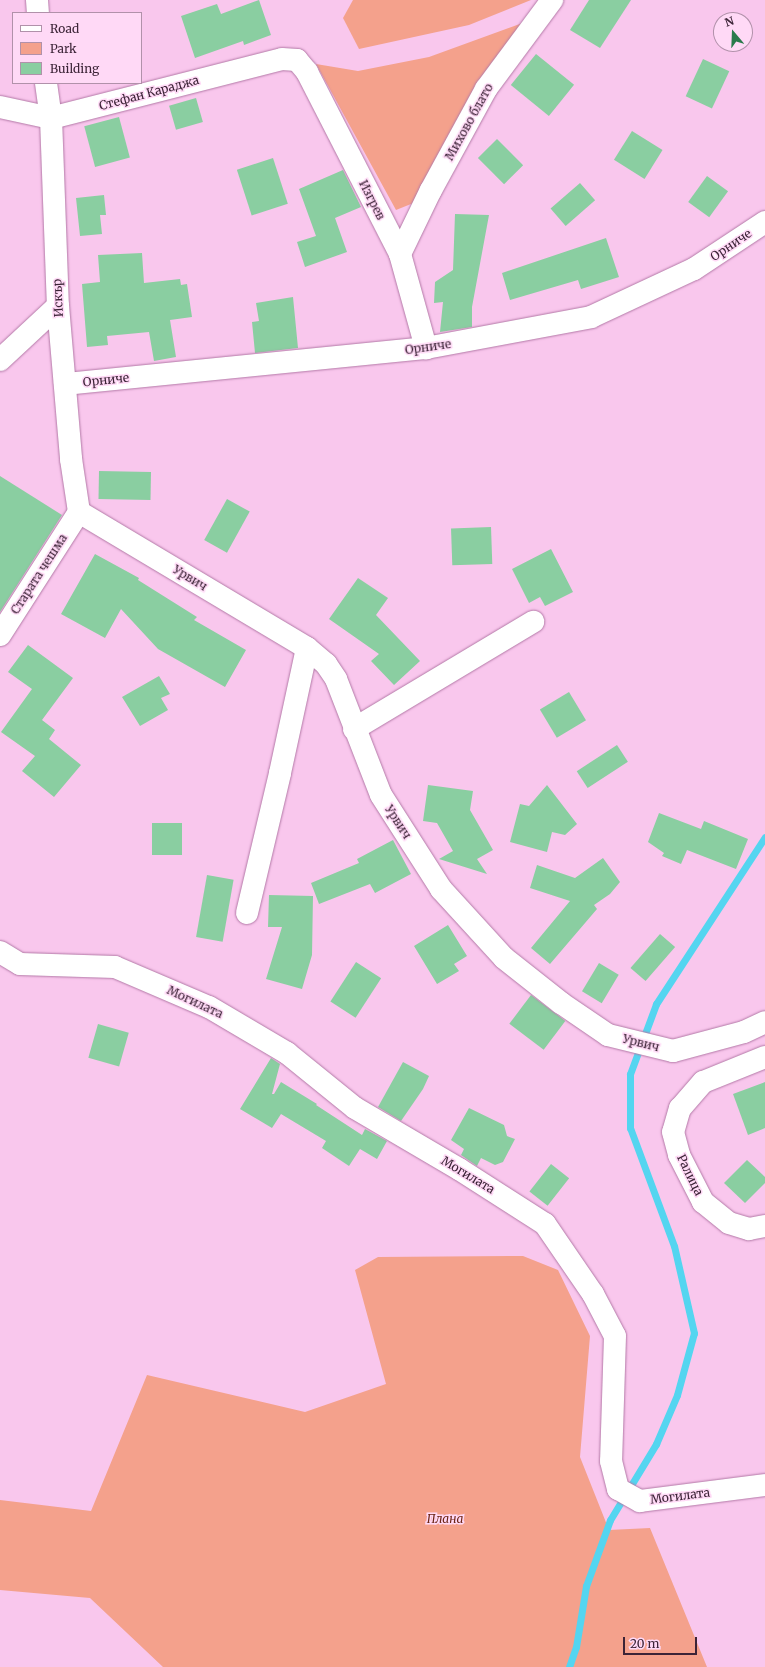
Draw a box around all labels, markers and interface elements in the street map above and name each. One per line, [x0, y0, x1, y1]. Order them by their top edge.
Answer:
legend [12, 12, 142, 84]
north arrow [713, 12, 753, 52]
text: N [723, 14, 736, 30]
text: Road [50, 21, 79, 36]
text: Park [50, 41, 77, 56]
text: Building [50, 61, 99, 76]
street label: Стефан Караджа [98, 73, 200, 113]
street label: Михово блато [442, 81, 496, 163]
street label: Изгрев [356, 178, 388, 222]
street label: Орниче [708, 226, 754, 264]
street label: Искър [50, 278, 66, 318]
street label: Орниче [404, 337, 452, 357]
street label: Орниче [82, 370, 130, 390]
street label: Старата чешма [8, 531, 70, 617]
street label: Урвич [170, 562, 210, 594]
street label: Урвич [382, 802, 414, 842]
street label: Могилата [165, 983, 225, 1021]
street label: Урвич [621, 1031, 661, 1055]
street label: Ралица [674, 1152, 706, 1198]
street label: Могилата [439, 1153, 497, 1197]
street label: Могилата [649, 1485, 711, 1507]
park label: Плана [427, 1512, 463, 1526]
scale bar [625, 1629, 699, 1655]
text: 20 m [630, 1636, 659, 1651]

